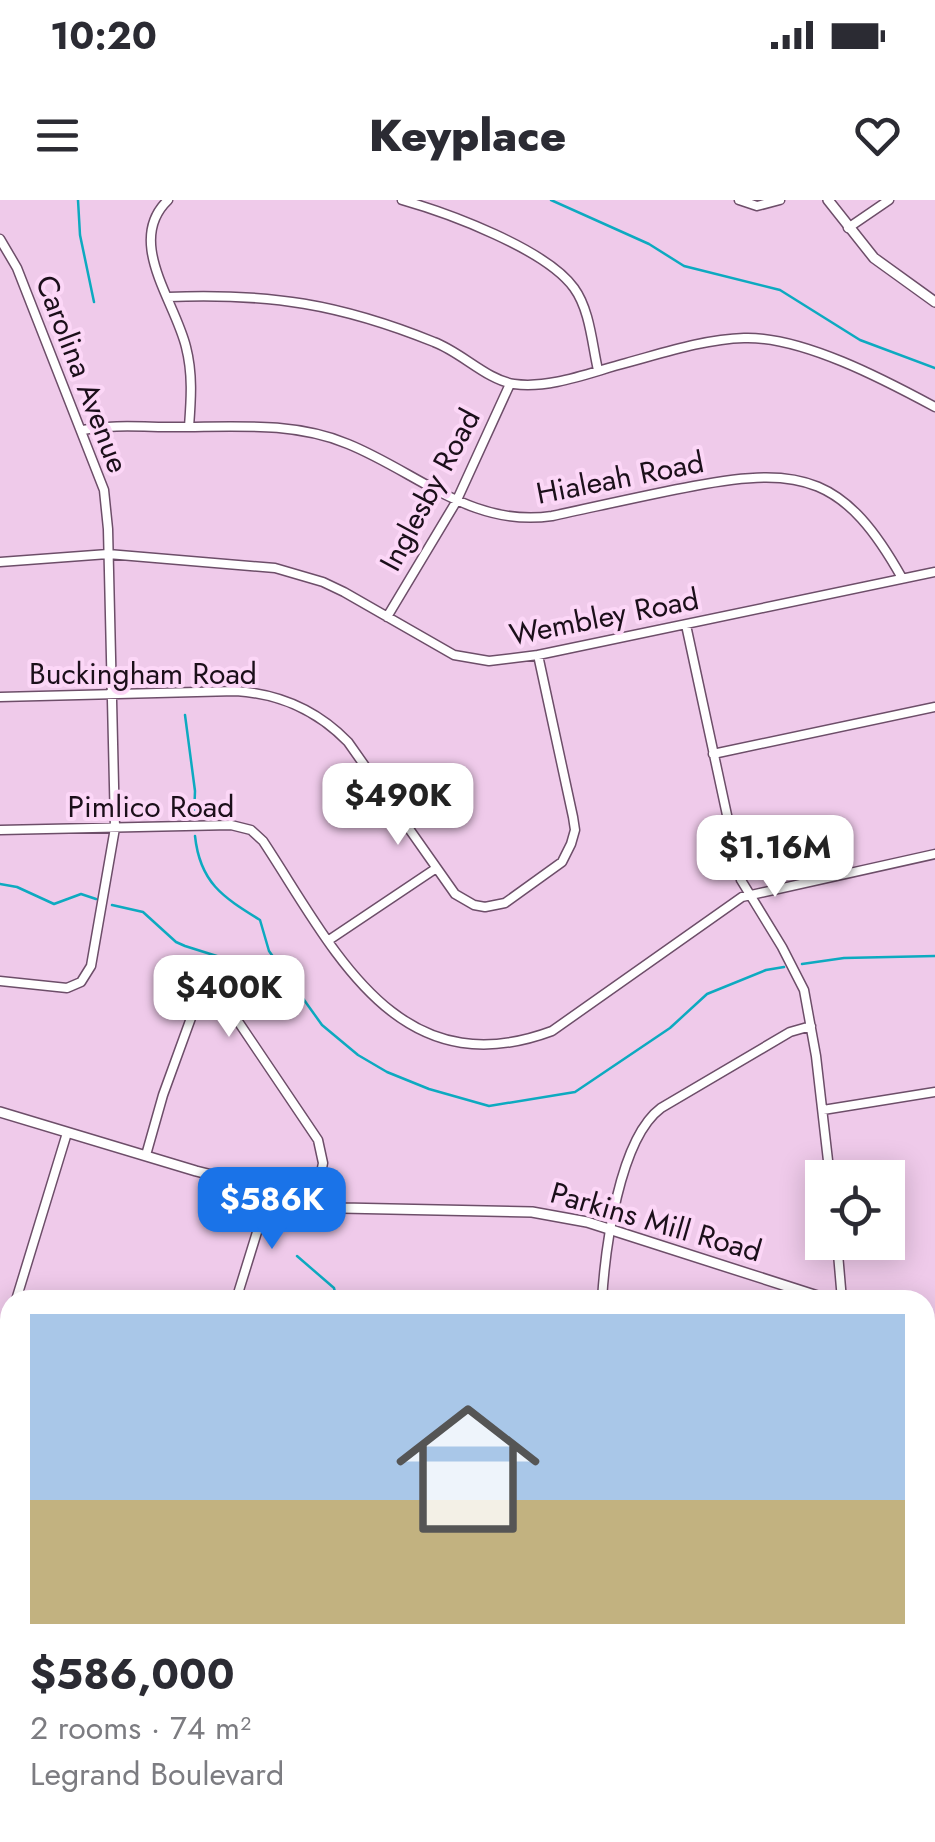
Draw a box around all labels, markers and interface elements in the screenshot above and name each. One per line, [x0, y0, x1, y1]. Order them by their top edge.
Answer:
text: 10:20 [50, 8, 157, 63]
text: Keyplace [369, 103, 566, 168]
icon: menu [30, 108, 85, 163]
icon: heart [850, 108, 905, 163]
street label: Carolina Avenue [25, 269, 140, 479]
street label: Inglesby Road [369, 401, 490, 579]
street label: Hialeah Road [532, 440, 707, 515]
street label: Wembley Road [506, 577, 702, 656]
street label: Buckingham Road [29, 652, 257, 695]
pin: $490K [328, 763, 468, 848]
text: $490K [344, 772, 452, 818]
street label: Pimlico Road [68, 785, 234, 828]
pin: $1.16M [694, 815, 856, 900]
text: $1.16M [719, 824, 831, 870]
pin: $400K [159, 955, 299, 1040]
text: $400K [176, 964, 282, 1010]
map controls [805, 1160, 905, 1260]
button: locate [805, 1160, 905, 1260]
pin: $586K [202, 1167, 342, 1252]
street label: Parkins Mill Road [546, 1171, 767, 1272]
text: $586K [220, 1176, 324, 1222]
icon: home [378, 1379, 558, 1559]
text: $586,000 [30, 1644, 235, 1705]
text: 2 rooms · 74 m² [30, 1705, 251, 1751]
text: Legrand Boulevard [30, 1751, 284, 1797]

